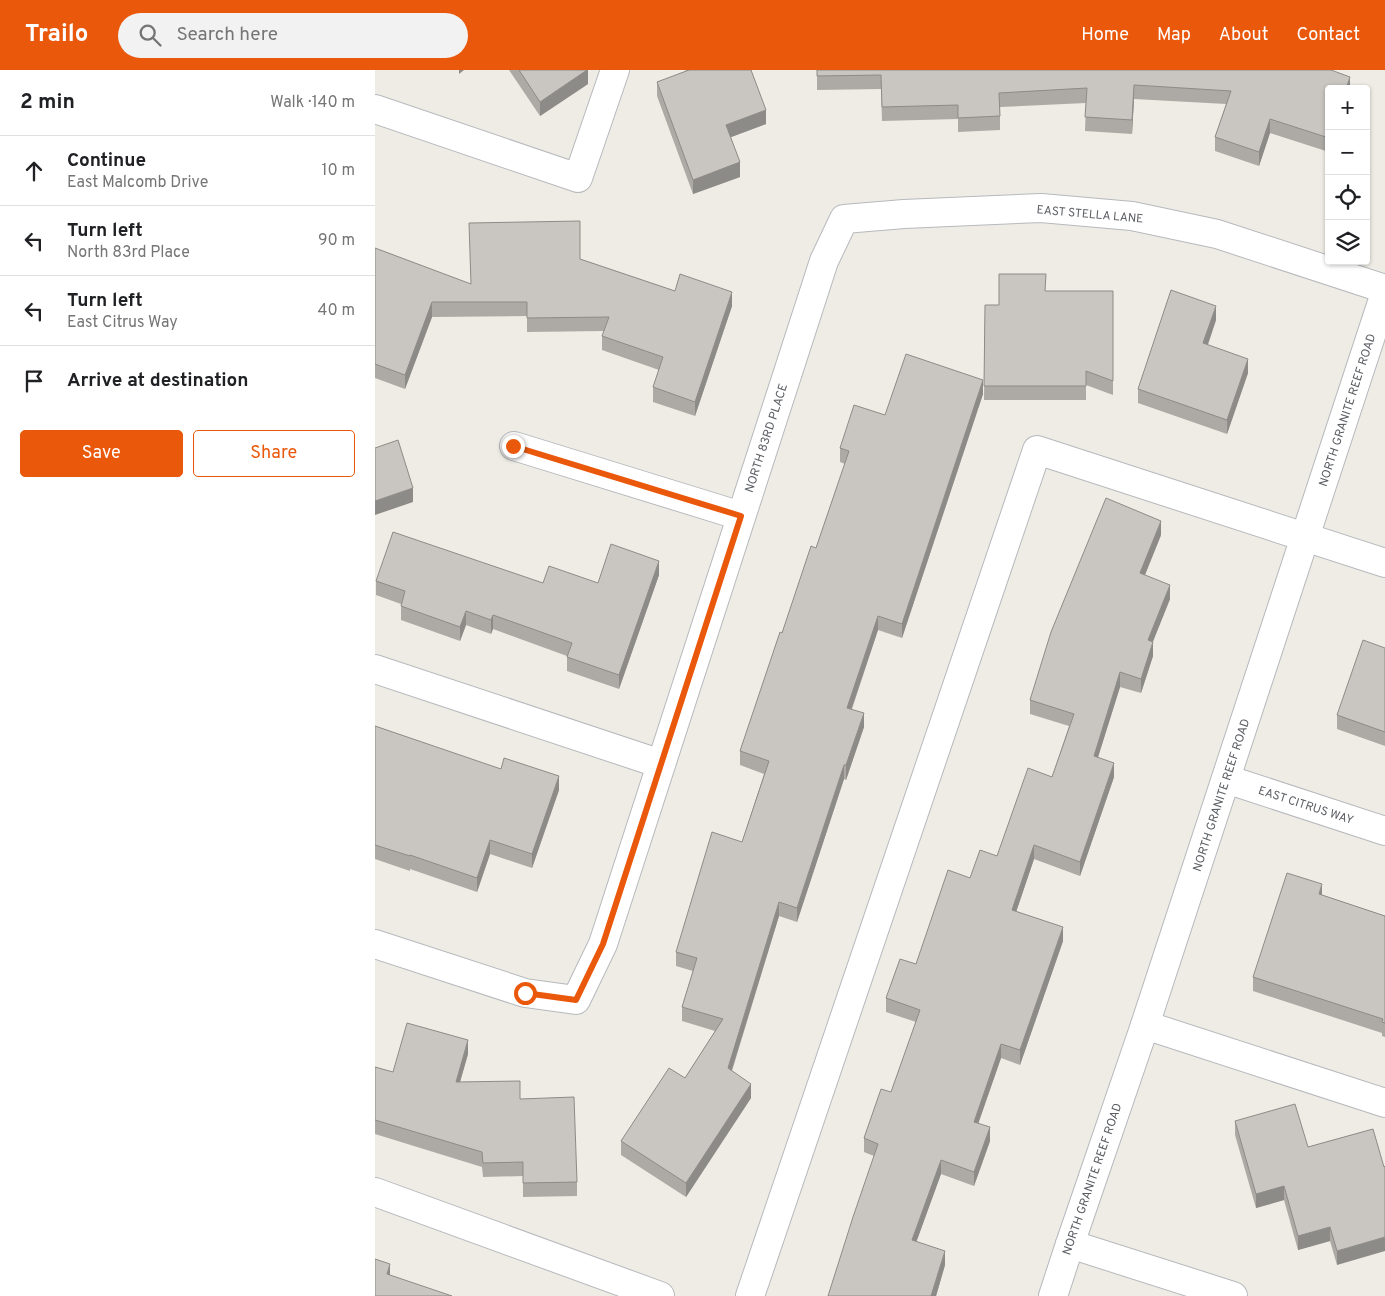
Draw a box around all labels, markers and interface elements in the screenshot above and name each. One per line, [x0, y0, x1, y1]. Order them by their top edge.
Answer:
search box [118, 13, 468, 58]
text: Trailo [25, 20, 88, 50]
icon: search [136, 21, 164, 49]
text: Search here [176, 23, 278, 47]
text: Home [1081, 24, 1129, 47]
text: Map [1157, 24, 1191, 47]
text: About [1219, 24, 1268, 47]
text: Contact [1296, 24, 1360, 47]
map controls [1325, 85, 1370, 265]
button: + [1325, 85, 1370, 130]
text: 2 min [20, 89, 75, 116]
text: Walk · 140 m [270, 93, 355, 113]
button: − [1325, 130, 1370, 175]
text: Continue [67, 149, 146, 173]
icon: ahead [20, 157, 48, 185]
text: 10 m [321, 161, 355, 181]
text: East Malcomb Drive [67, 173, 208, 193]
button: locate [1325, 175, 1370, 220]
street label: EAST STELLA LANE [1036, 202, 1144, 228]
text: Turn left [67, 219, 143, 243]
button: layers [1325, 220, 1370, 265]
icon: left [20, 227, 48, 255]
text: 90 m [318, 231, 355, 251]
text: North 83rd Place [67, 243, 190, 263]
text: Turn left [67, 289, 143, 313]
icon: left [20, 297, 48, 325]
text: 40 m [317, 301, 355, 321]
text: East Citrus Way [67, 313, 178, 333]
street label: NORTH GRANITE REEF ROAD [1316, 332, 1380, 489]
icon: arrive [20, 367, 48, 395]
text: Arrive at destination [67, 369, 248, 393]
street label: NORTH 83RD PLACE [742, 382, 792, 495]
button: Save [20, 430, 183, 477]
button: Share [193, 430, 355, 477]
route end [502, 435, 525, 458]
street label: NORTH GRANITE REEF ROAD [1190, 717, 1254, 874]
street label: EAST CITRUS WAY [1256, 783, 1356, 829]
route start [514, 982, 537, 1005]
street label: NORTH GRANITE REEF ROAD [1059, 1101, 1127, 1257]

